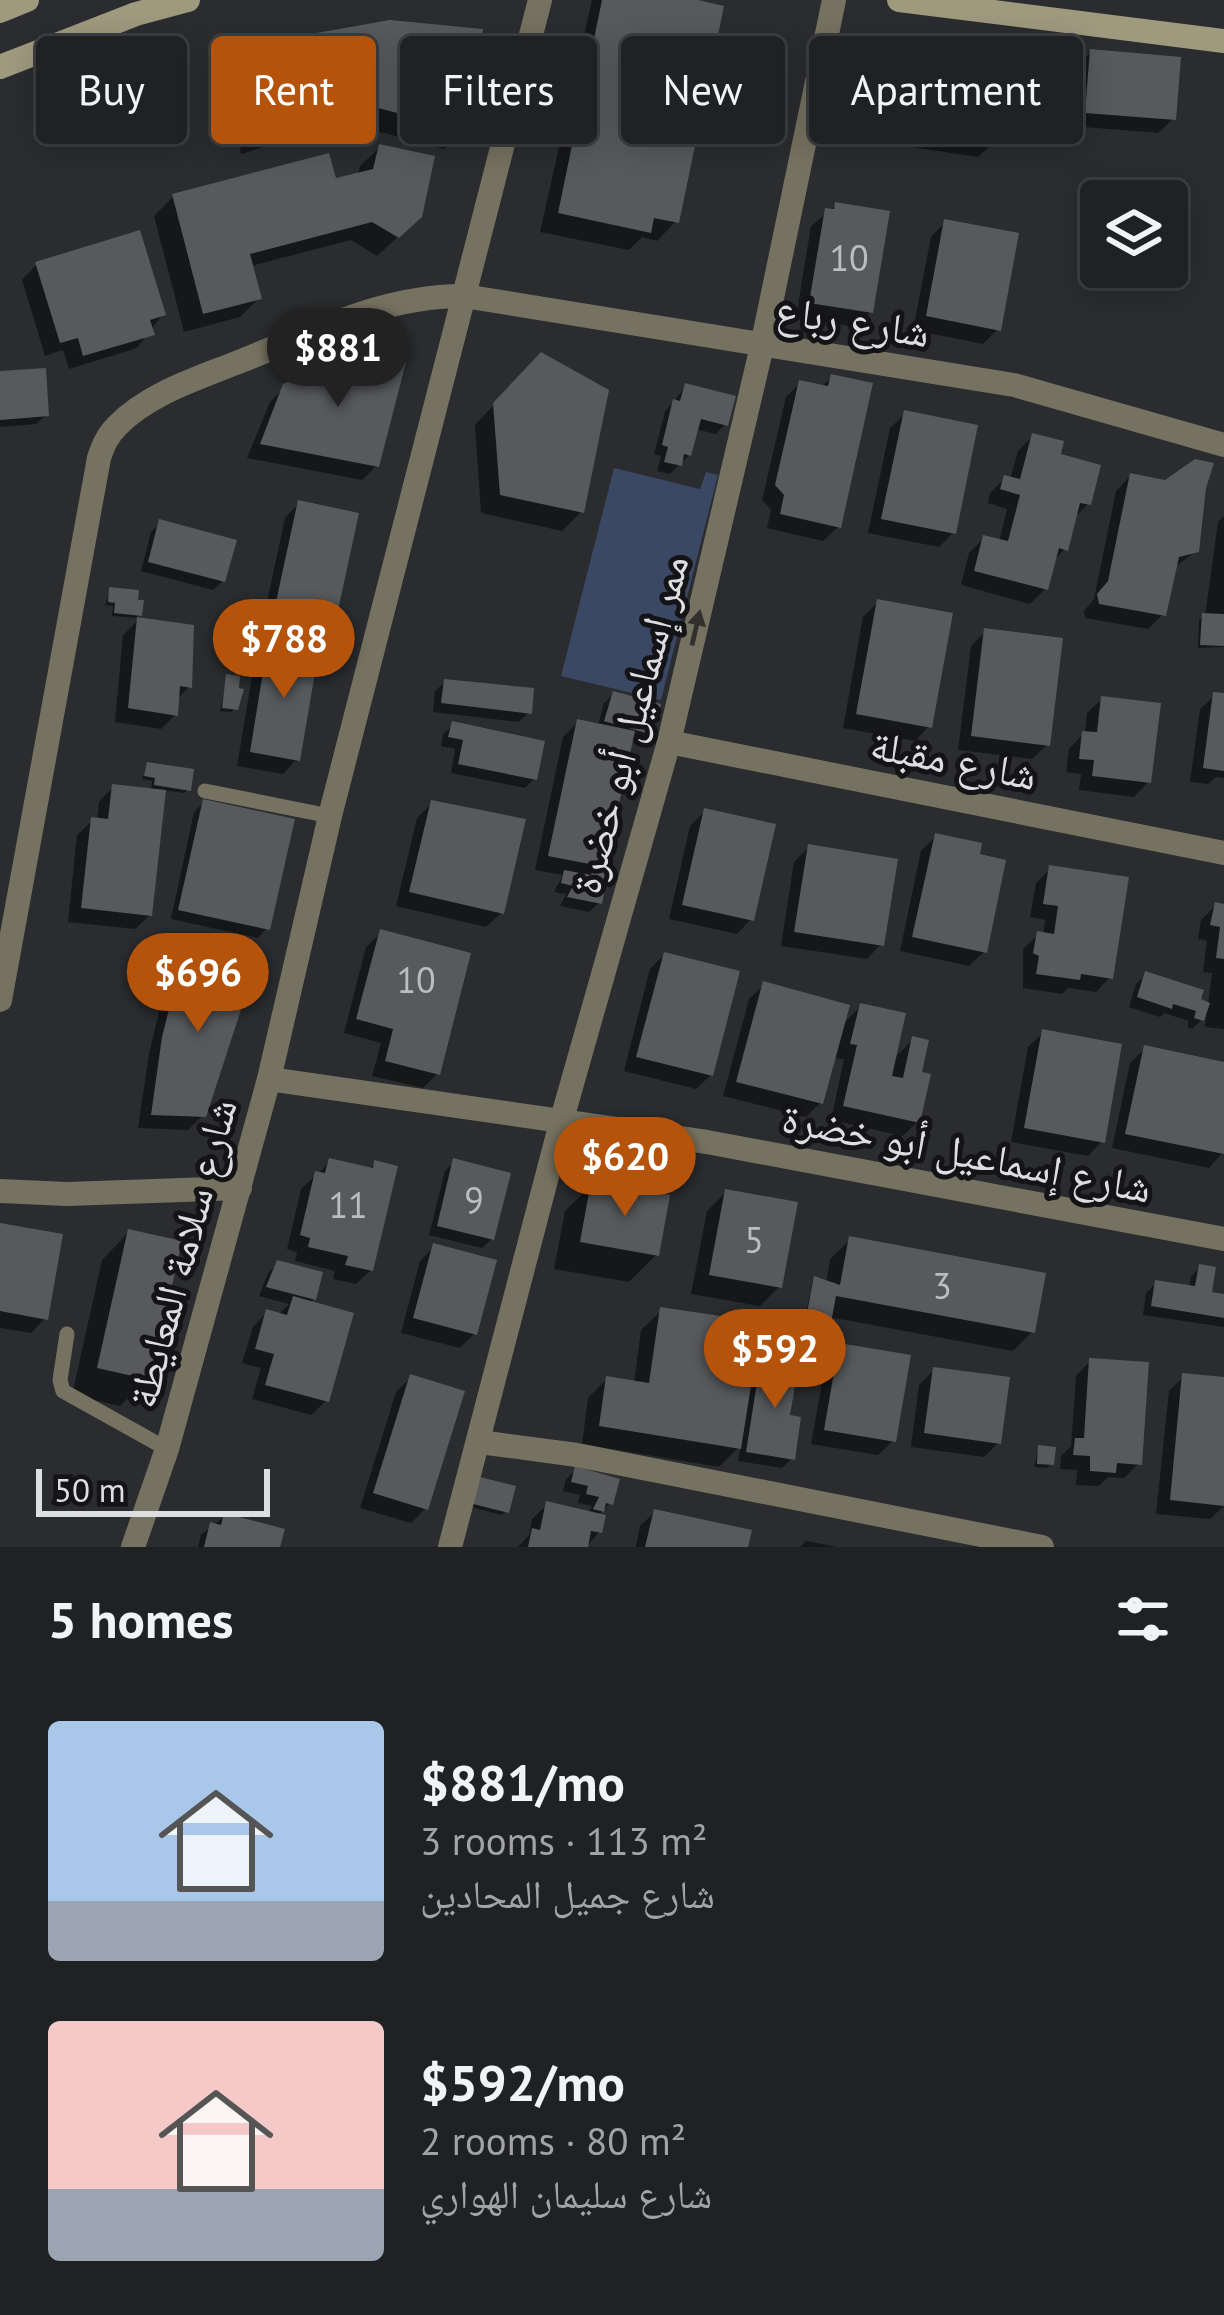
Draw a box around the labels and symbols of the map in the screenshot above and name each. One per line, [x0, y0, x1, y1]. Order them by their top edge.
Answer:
house number: 10 [829, 234, 869, 281]
street label: شارع رباع [772, 281, 934, 359]
pin: $881 [267, 308, 409, 410]
street label: ممر إسماعيل أبو خضرة [557, 549, 701, 899]
pin: $788 [213, 599, 355, 701]
one-way arrow [687, 609, 706, 646]
street label: شارع مقبلة [866, 716, 1042, 802]
pin: $696 [127, 933, 269, 1035]
house number: 10 [396, 956, 436, 1003]
street label: شارع إسماعيل أبو خضرة [778, 1089, 1156, 1215]
street label: شارع سلامة المعايطة [113, 1092, 249, 1414]
pin: $620 [554, 1117, 696, 1219]
house number: 9 [464, 1176, 484, 1223]
house number: 11 [328, 1181, 368, 1228]
house number: 5 [744, 1216, 764, 1263]
house number: 3 [932, 1262, 952, 1309]
pin: $592 [704, 1309, 846, 1411]
scale bar [36, 1463, 270, 1516]

